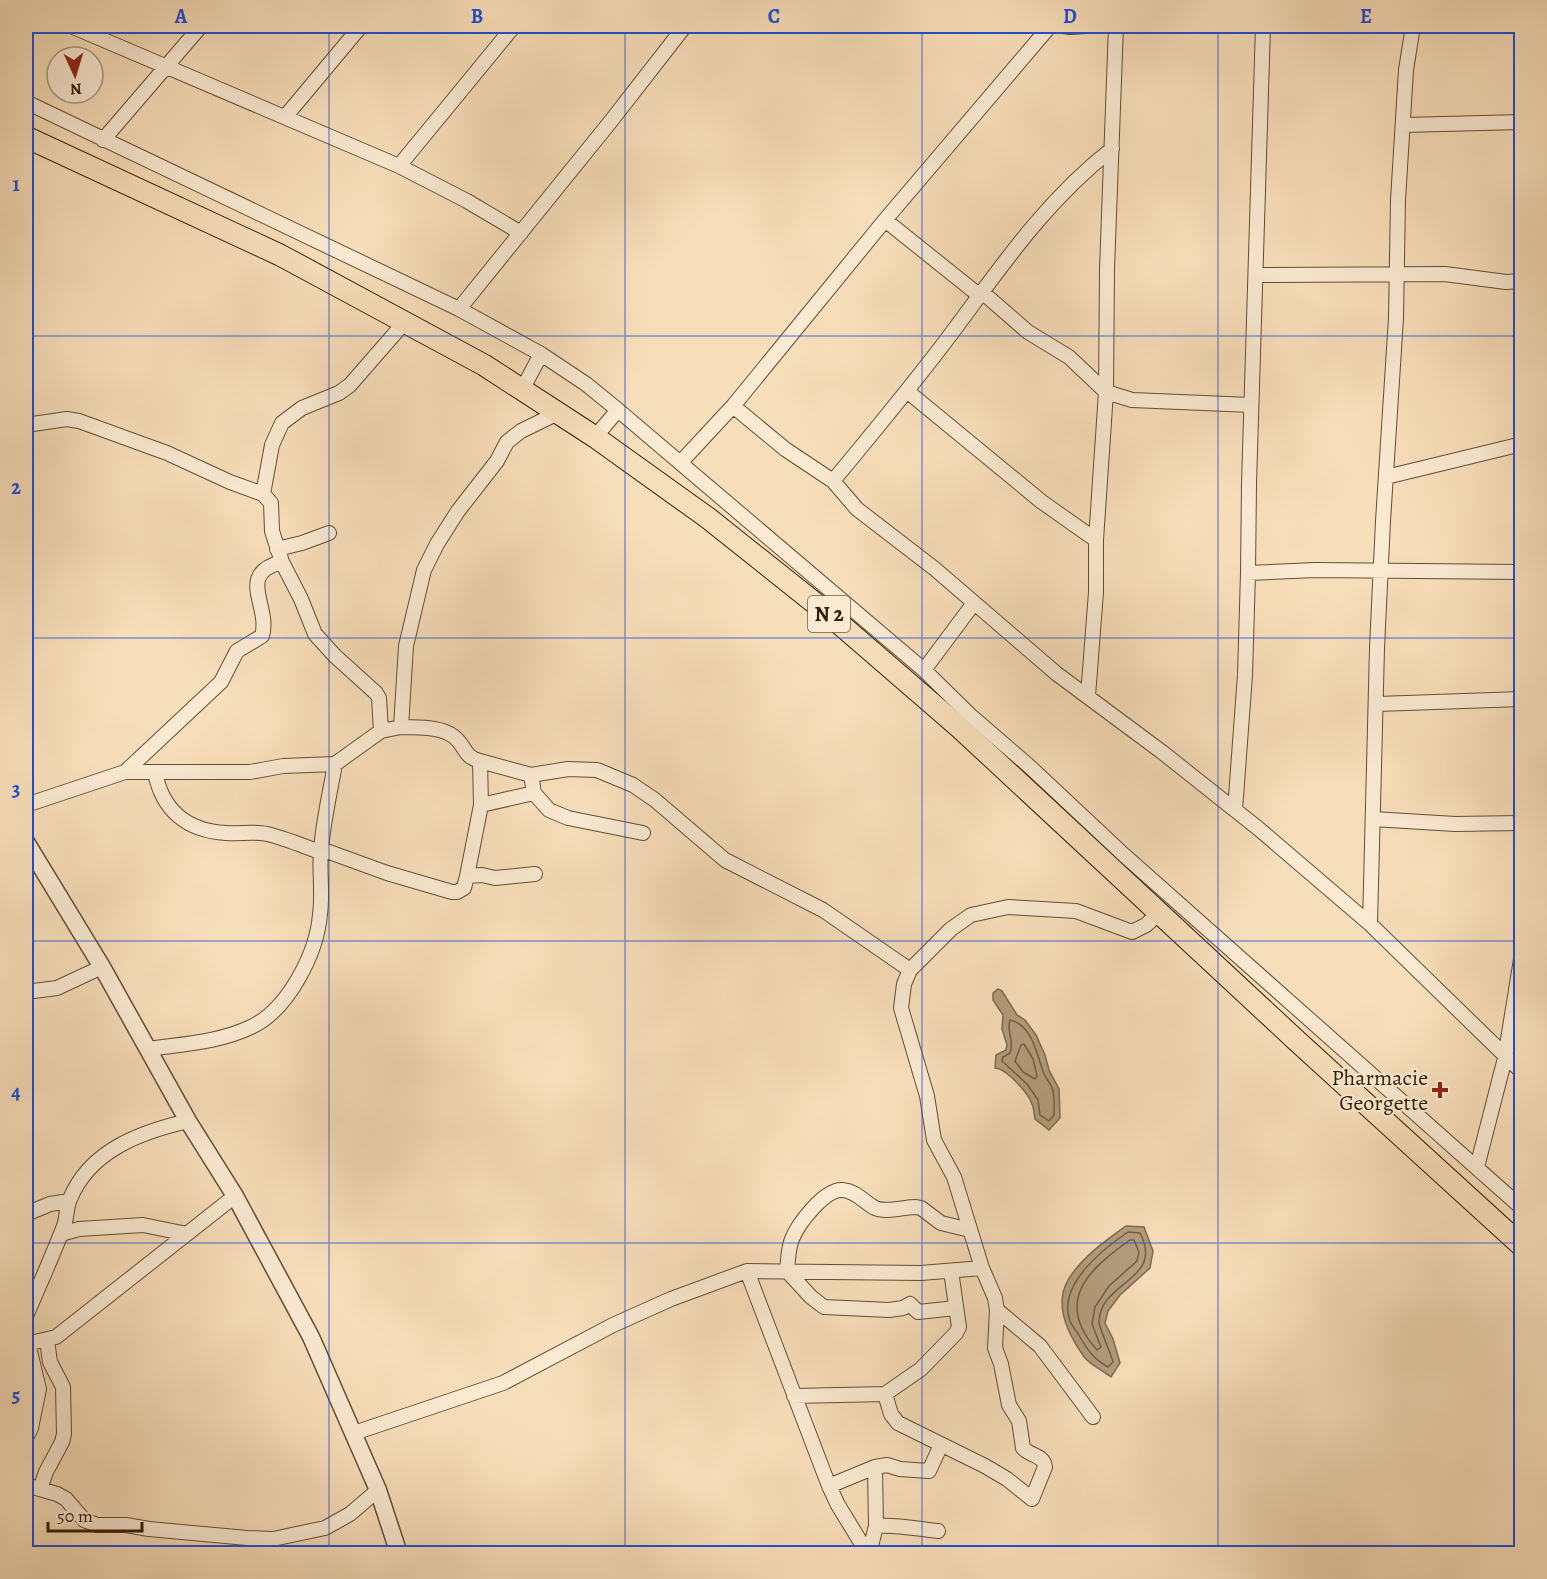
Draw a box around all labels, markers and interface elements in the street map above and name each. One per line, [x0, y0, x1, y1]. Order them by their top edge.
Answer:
text: A [174, 3, 188, 30]
text: B [471, 3, 483, 30]
text: C [768, 3, 780, 30]
text: D [1063, 3, 1077, 30]
text: E [1360, 3, 1372, 30]
north arrow [45, 45, 105, 105]
text: N [69, 78, 83, 100]
text: 1 [12, 171, 20, 198]
text: 2 [11, 474, 21, 501]
road number: N 2 [808, 596, 850, 632]
text: 3 [12, 776, 20, 803]
place label: Pharmacie Georgette [1332, 1063, 1428, 1118]
text: 4 [11, 1079, 21, 1106]
marker: Pharmacie Georgette [1433, 1083, 1447, 1097]
text: 5 [12, 1382, 20, 1409]
scale bar [48, 1495, 142, 1533]
text: 50 m [57, 1504, 93, 1528]

